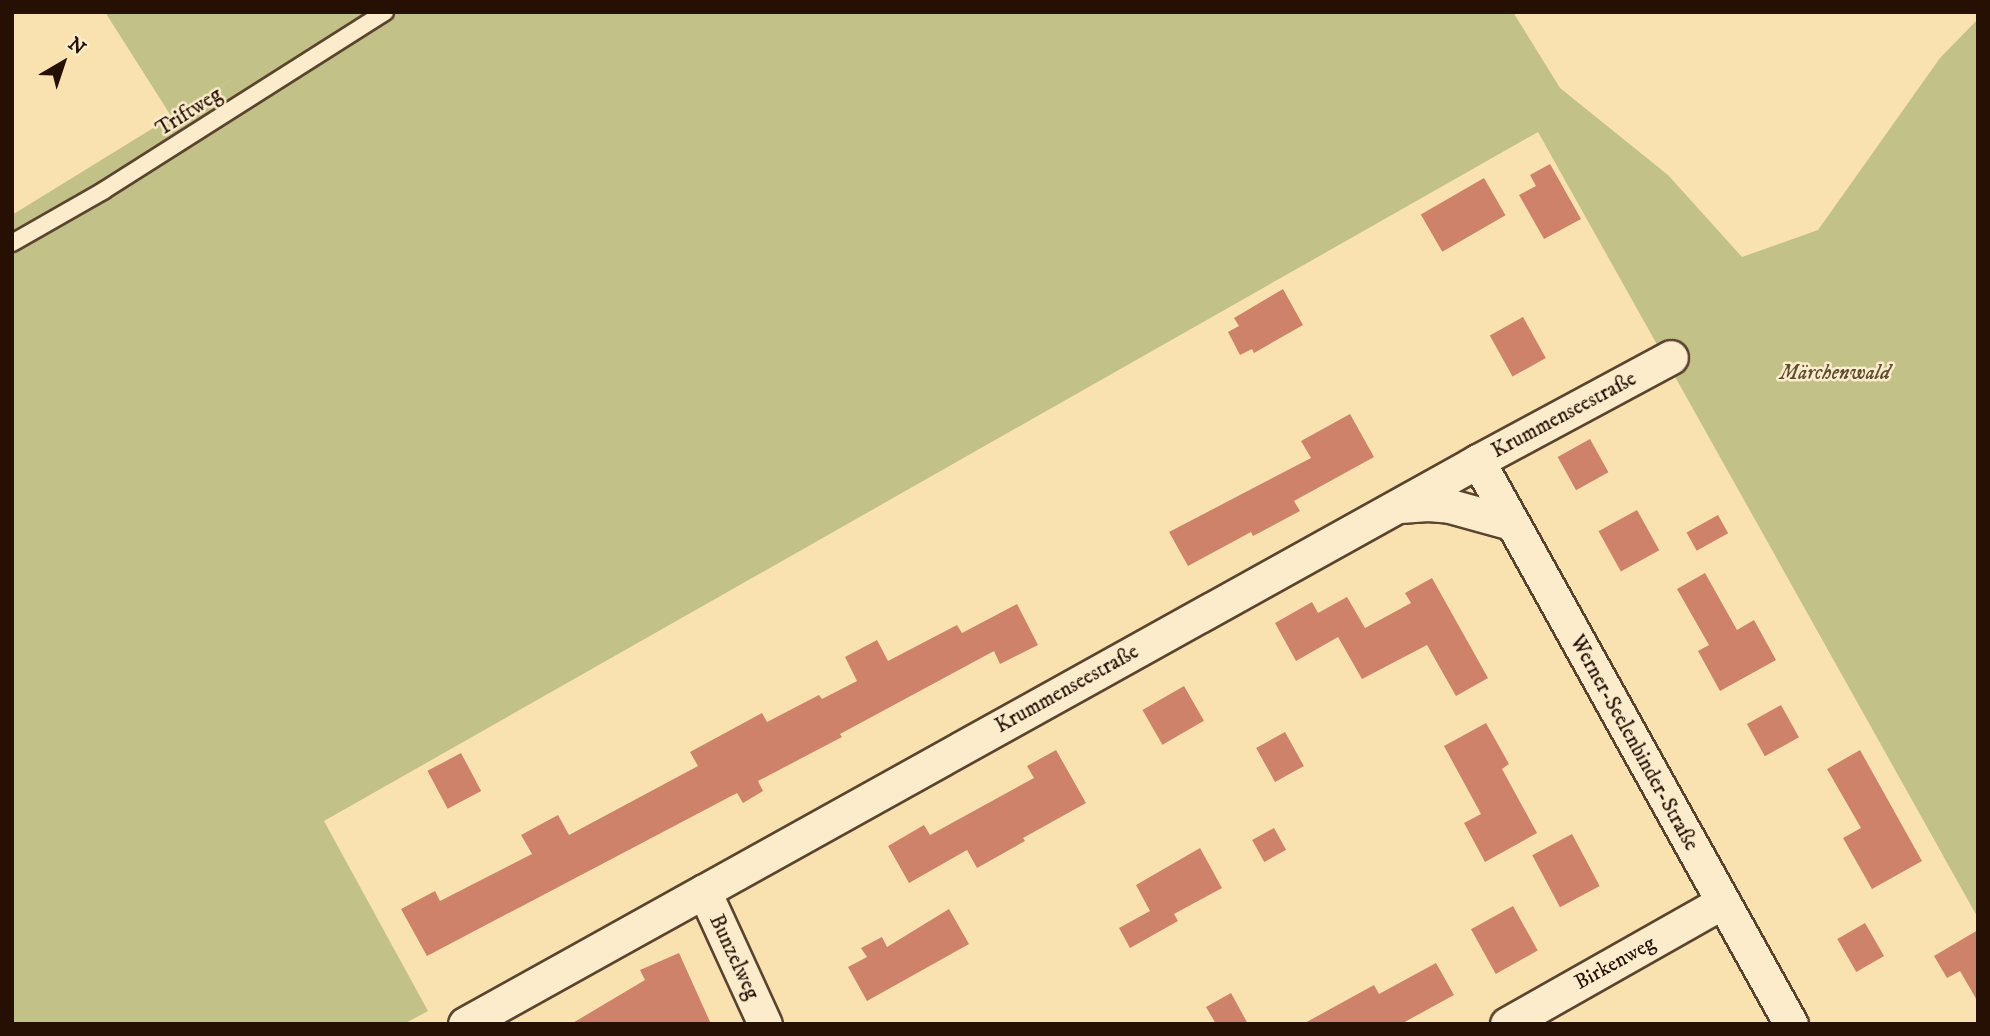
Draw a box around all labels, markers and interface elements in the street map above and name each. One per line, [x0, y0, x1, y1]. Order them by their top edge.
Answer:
north arrow [28, 28, 98, 98]
text: N [63, 32, 90, 60]
street label: Triftweg [151, 82, 227, 142]
park label: Märchenwald [1780, 360, 1890, 386]
street label: Krummenseestraße [1487, 366, 1641, 464]
street label: Werner-Seelenbinder-Straße [1564, 631, 1704, 855]
street label: Krummenseestraße [991, 639, 1143, 739]
street label: Bunzelweg [703, 911, 765, 1003]
street label: Birkenweg [1570, 931, 1660, 995]

